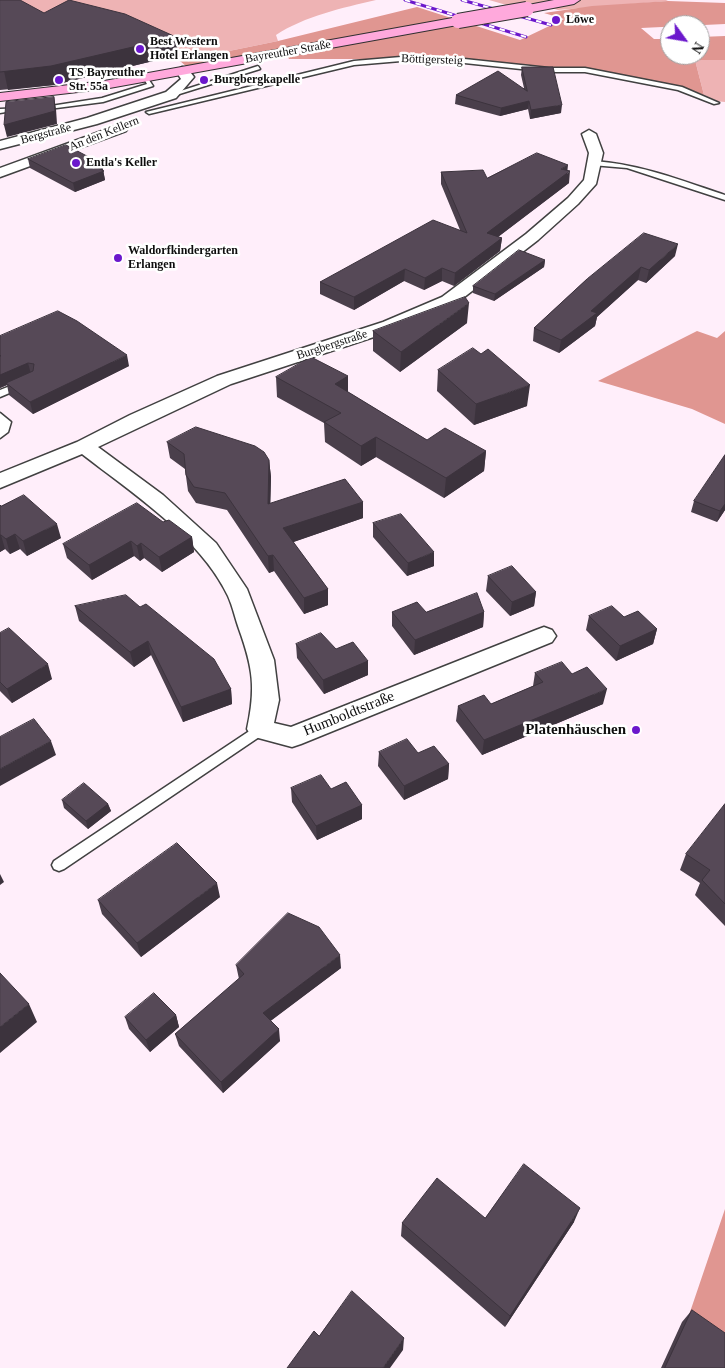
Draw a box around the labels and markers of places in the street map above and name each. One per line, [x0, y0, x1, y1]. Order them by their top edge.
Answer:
place label: Löwe [566, 13, 594, 27]
marker: Löwe [550, 14, 562, 26]
place label: Best Western Hotel Erlangen [150, 35, 228, 63]
marker: Best Western Hotel Erlangen [134, 43, 146, 55]
place label: TS Bayreuther Str. 55a [69, 66, 145, 94]
place label: Burgbergkapelle [214, 73, 300, 87]
marker: TS Bayreuther Str. 55a [53, 74, 65, 86]
marker: Burgbergkapelle [198, 74, 210, 86]
place label: Entla's Keller [86, 156, 157, 170]
marker: Entla's Keller [70, 157, 82, 169]
place label: Waldorfkindergarten Erlangen [128, 244, 238, 272]
marker: Waldorfkindergarten Erlangen [112, 252, 124, 264]
place label: Platenhäuschen [525, 721, 626, 739]
marker: Platenhäuschen [630, 724, 642, 736]

